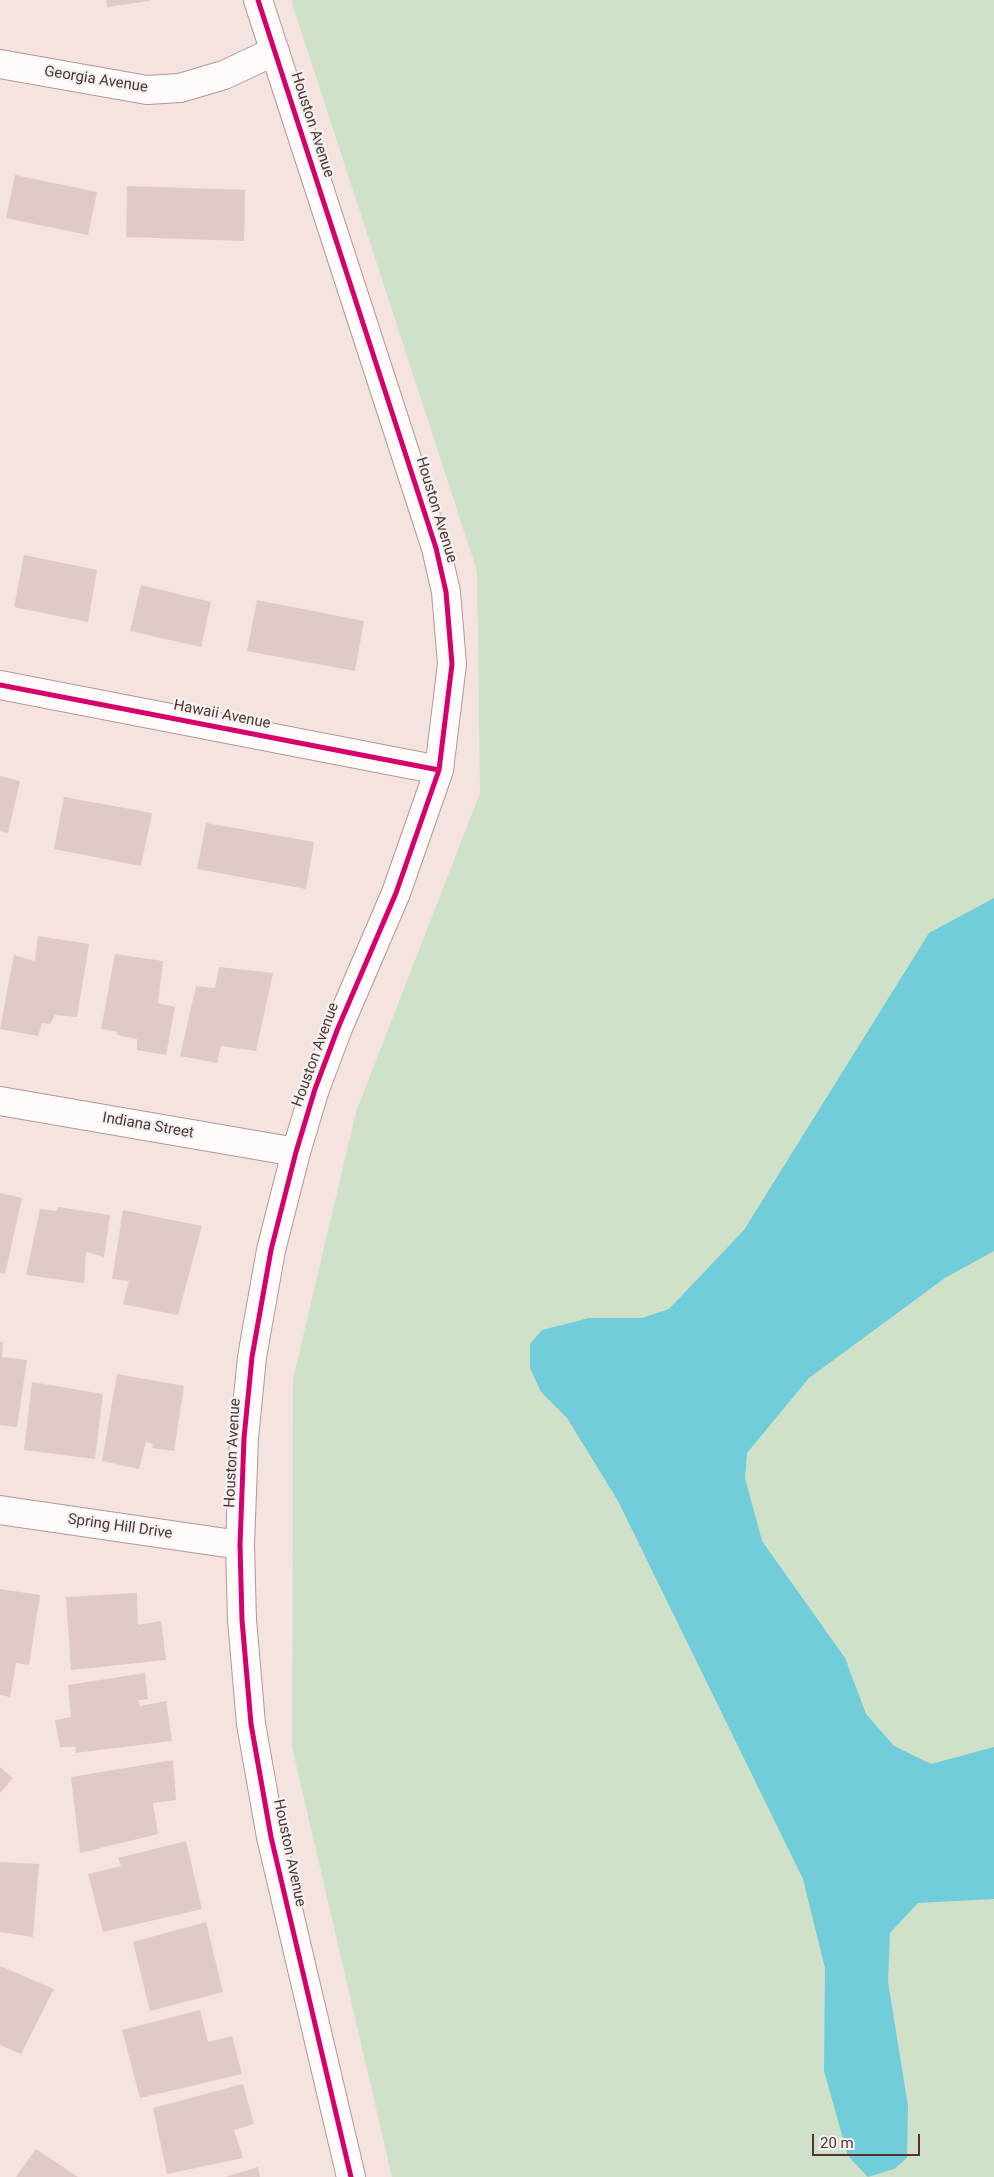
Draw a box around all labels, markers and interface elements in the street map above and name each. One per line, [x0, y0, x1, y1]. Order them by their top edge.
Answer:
street label: Georgia Avenue [43, 63, 149, 97]
street label: Houston Avenue [287, 70, 337, 180]
street label: Houston Avenue [411, 455, 461, 565]
street label: Hawaii Avenue [172, 697, 272, 733]
street label: Houston Avenue [289, 1000, 343, 1110]
street label: Indiana Street [101, 1109, 195, 1143]
street label: Houston Avenue [221, 1398, 245, 1508]
street label: Spring Hill Drive [66, 1511, 174, 1543]
street label: Houston Avenue [269, 1798, 309, 1908]
scale bar [814, 2124, 922, 2156]
text: 20 m [820, 2134, 854, 2152]

